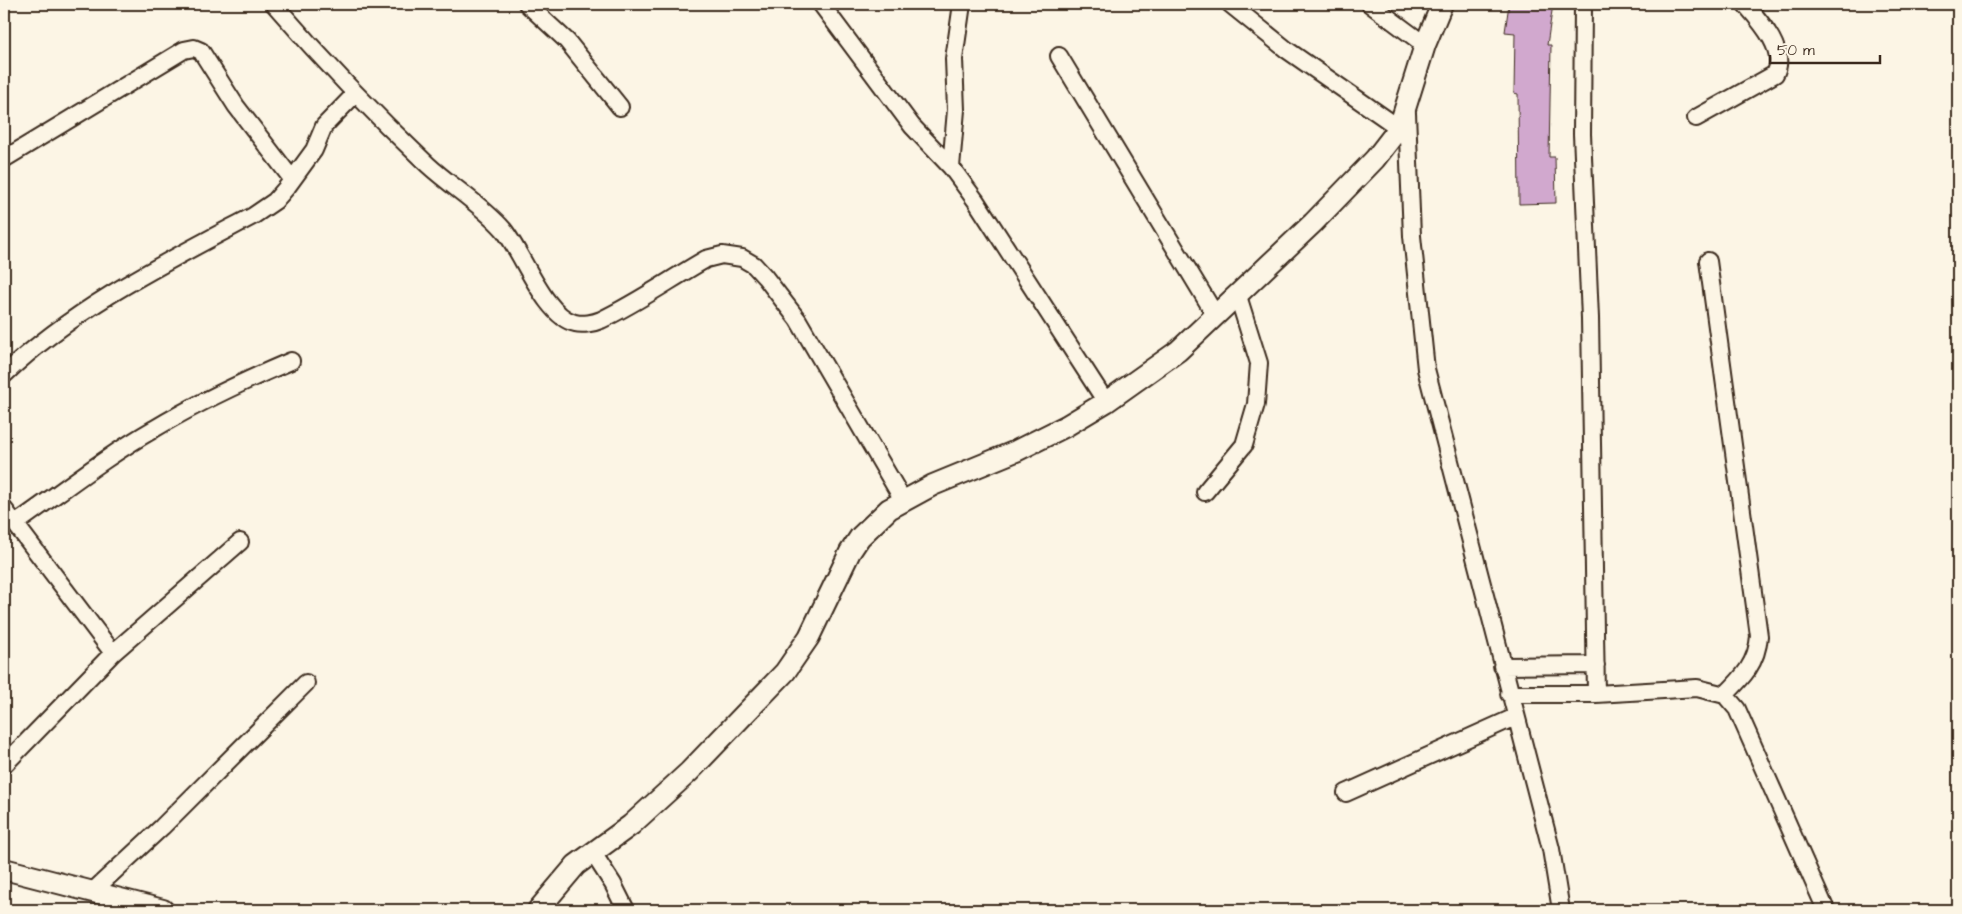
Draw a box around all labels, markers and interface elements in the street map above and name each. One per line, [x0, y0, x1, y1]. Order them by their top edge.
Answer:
scale bar [1770, 32, 1880, 64]
text: 50 m [1777, 40, 1815, 61]

